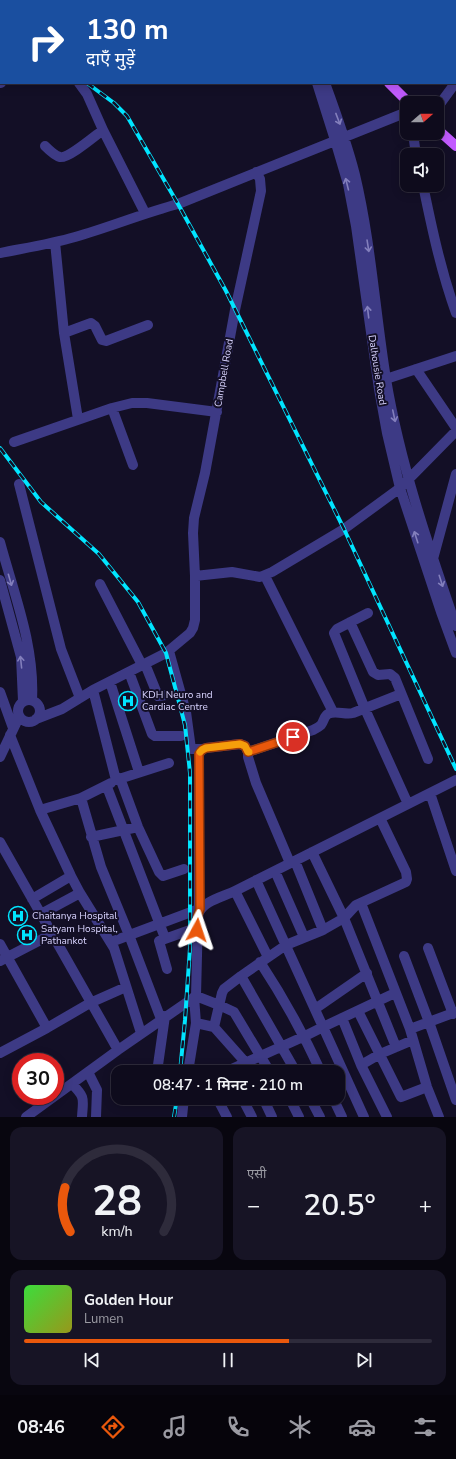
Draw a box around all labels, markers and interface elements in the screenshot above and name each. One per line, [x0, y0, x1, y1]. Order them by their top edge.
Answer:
text: 130 m [86, 11, 169, 49]
icon: right [20, 16, 72, 68]
text: दाएँ मुड़ें [86, 47, 135, 71]
north arrow [400, 96, 444, 140]
map controls [400, 96, 444, 192]
one-way arrow [335, 113, 343, 125]
button: sound [400, 148, 444, 192]
one-way arrow [343, 178, 351, 191]
one-way arrow [364, 239, 372, 252]
one-way arrow [364, 306, 372, 319]
street label: Dalhousie Road [365, 334, 389, 406]
street label: Campbell Road [211, 338, 237, 408]
one-way arrow [391, 409, 399, 422]
one-way arrow [412, 531, 420, 543]
one-way arrow [7, 573, 15, 586]
one-way arrow [438, 574, 445, 587]
one-way arrow [17, 656, 25, 669]
place label: KDH Neuro and Cardiac Centre [142, 688, 213, 714]
hospital icon: KDH Neuro and Cardiac Centre [117, 690, 139, 712]
pin [276, 720, 310, 754]
icon: arrive [282, 726, 304, 748]
hospital icon: Chaitanya Hospital [7, 905, 29, 927]
place label: Chaitanya Hospital [32, 909, 117, 923]
position arrow [176, 909, 218, 951]
place label: Satyam Hospital, Pathankot [41, 922, 118, 948]
hospital icon: Satyam Hospital, Pathankot [16, 924, 38, 946]
speed limit sign: 30 [12, 1053, 64, 1105]
text: 08:47 · 1 मिनट · 210 m [153, 1075, 303, 1095]
text: एसी [247, 1165, 266, 1183]
text: 28 [92, 1172, 141, 1229]
text: 20.5° [303, 1185, 376, 1226]
text: − [247, 1191, 260, 1221]
text: + [419, 1191, 432, 1221]
text: km/h [101, 1221, 132, 1240]
text: Golden Hour [84, 1290, 173, 1310]
text: Lumen [84, 1310, 124, 1328]
icon: previous [81, 1349, 103, 1371]
icon: pause [217, 1349, 239, 1371]
icon: next [353, 1349, 375, 1371]
icon: directions [99, 1413, 127, 1441]
icon: music [161, 1413, 189, 1441]
icon: phone [224, 1413, 252, 1441]
icon: climate [286, 1413, 314, 1441]
icon: car [348, 1413, 376, 1441]
icon: filters [411, 1413, 439, 1441]
text: 08:46 [17, 1415, 65, 1439]

